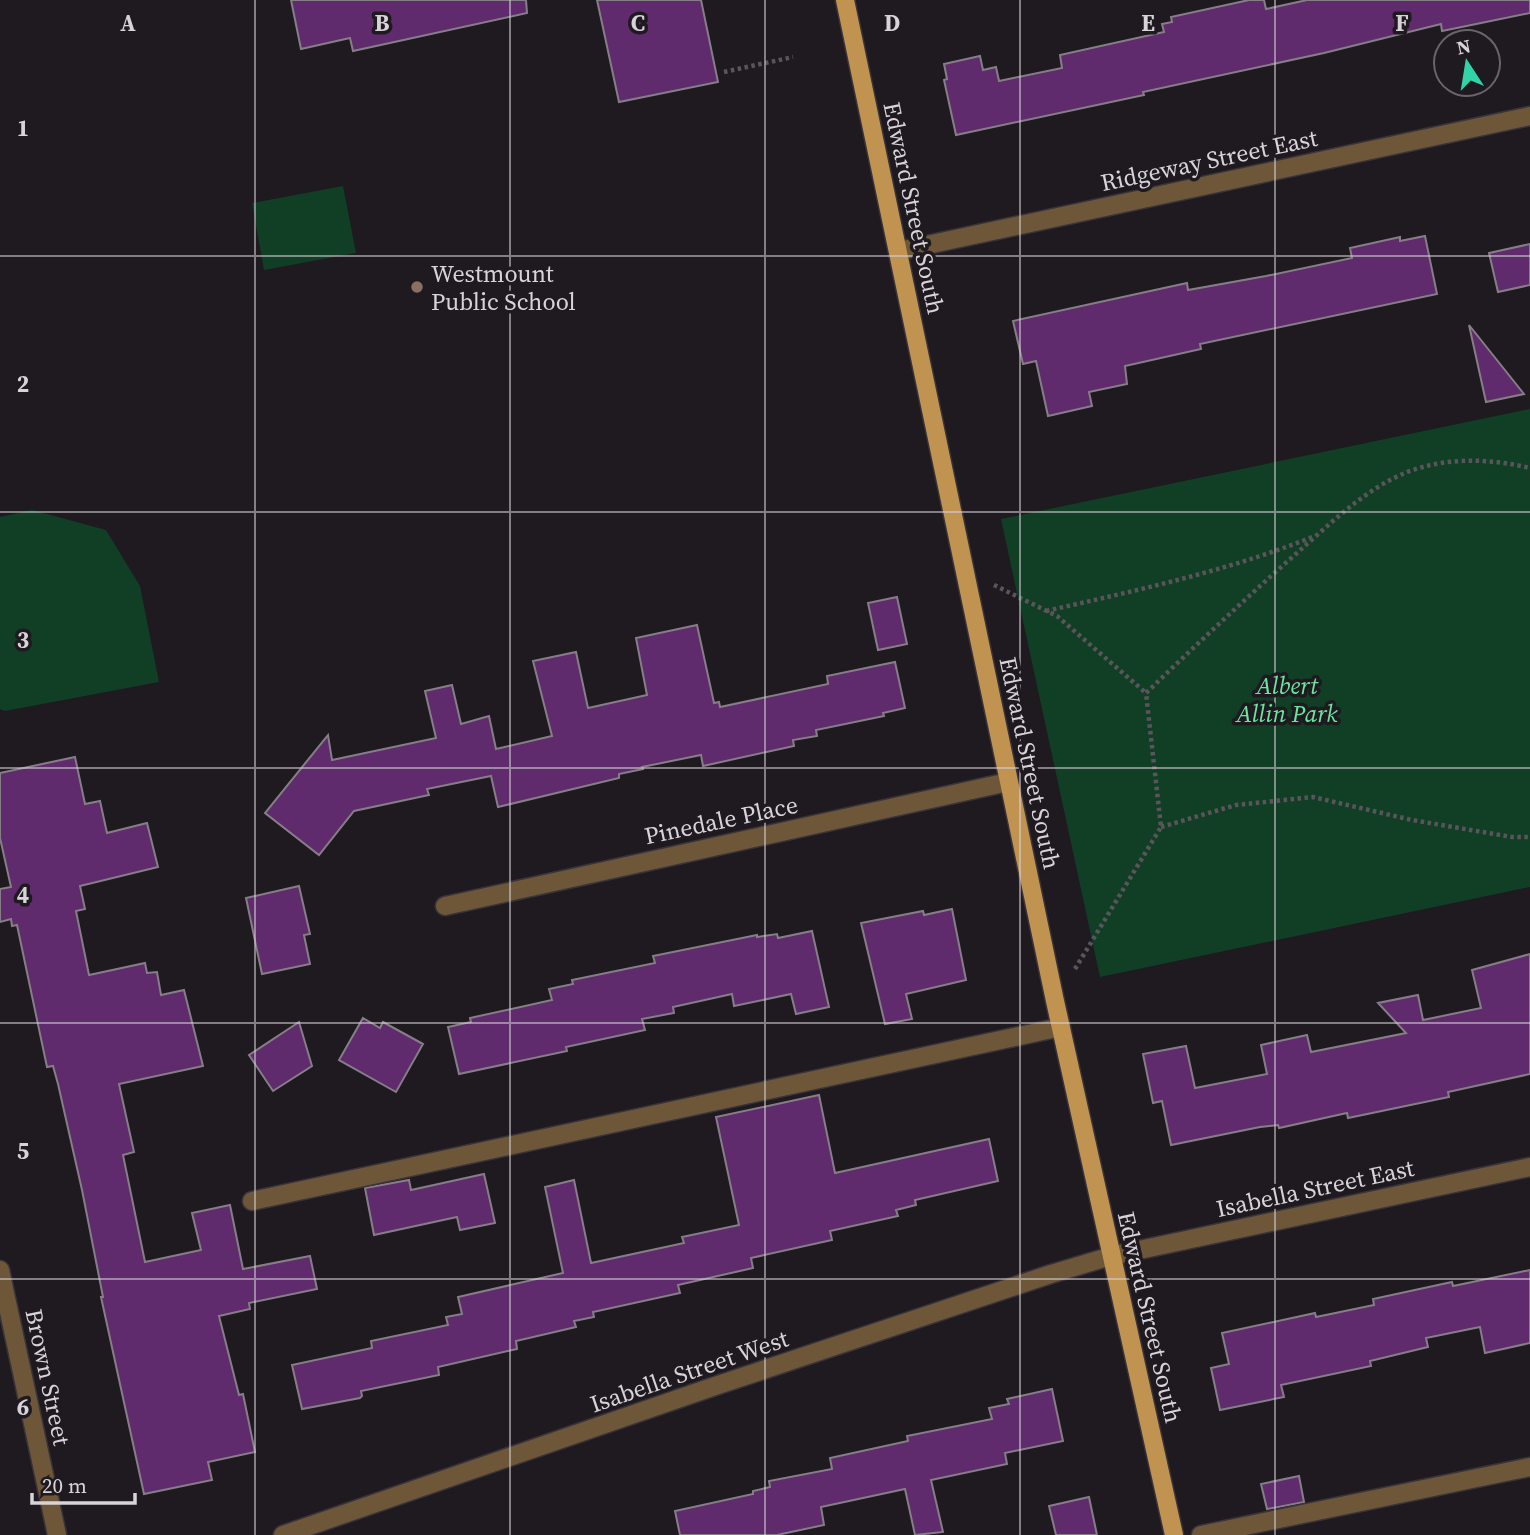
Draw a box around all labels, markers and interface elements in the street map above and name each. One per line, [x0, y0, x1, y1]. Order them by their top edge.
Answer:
text: A [120, 7, 136, 39]
text: B [375, 7, 390, 39]
text: C [631, 7, 645, 39]
text: D [884, 7, 900, 39]
text: E [1141, 7, 1155, 39]
text: F [1395, 7, 1409, 39]
north arrow [1432, 28, 1502, 98]
text: N [1454, 32, 1473, 61]
street label: Edward Street South [875, 99, 953, 317]
text: 1 [17, 112, 29, 144]
street label: Ridgeway Street East [1098, 121, 1321, 199]
place label: Westmount Public School [431, 257, 576, 318]
marker: Westmount Public School [409, 279, 425, 295]
text: 2 [17, 368, 29, 400]
text: 3 [17, 624, 29, 656]
street label: Edward Street South [991, 654, 1069, 872]
park label: Albert Allin Park [1234, 669, 1338, 730]
street label: Pinedale Place [641, 788, 801, 852]
text: 4 [17, 879, 29, 911]
text: 5 [17, 1135, 29, 1167]
street label: Isabella Street East [1213, 1151, 1417, 1225]
street label: Edward Street South [1110, 1208, 1190, 1426]
street label: Brown Street [17, 1306, 79, 1448]
street label: Isabella Street West [586, 1322, 793, 1420]
text: 6 [17, 1391, 29, 1423]
scale bar [32, 1462, 135, 1506]
text: 20 m [42, 1471, 87, 1500]

